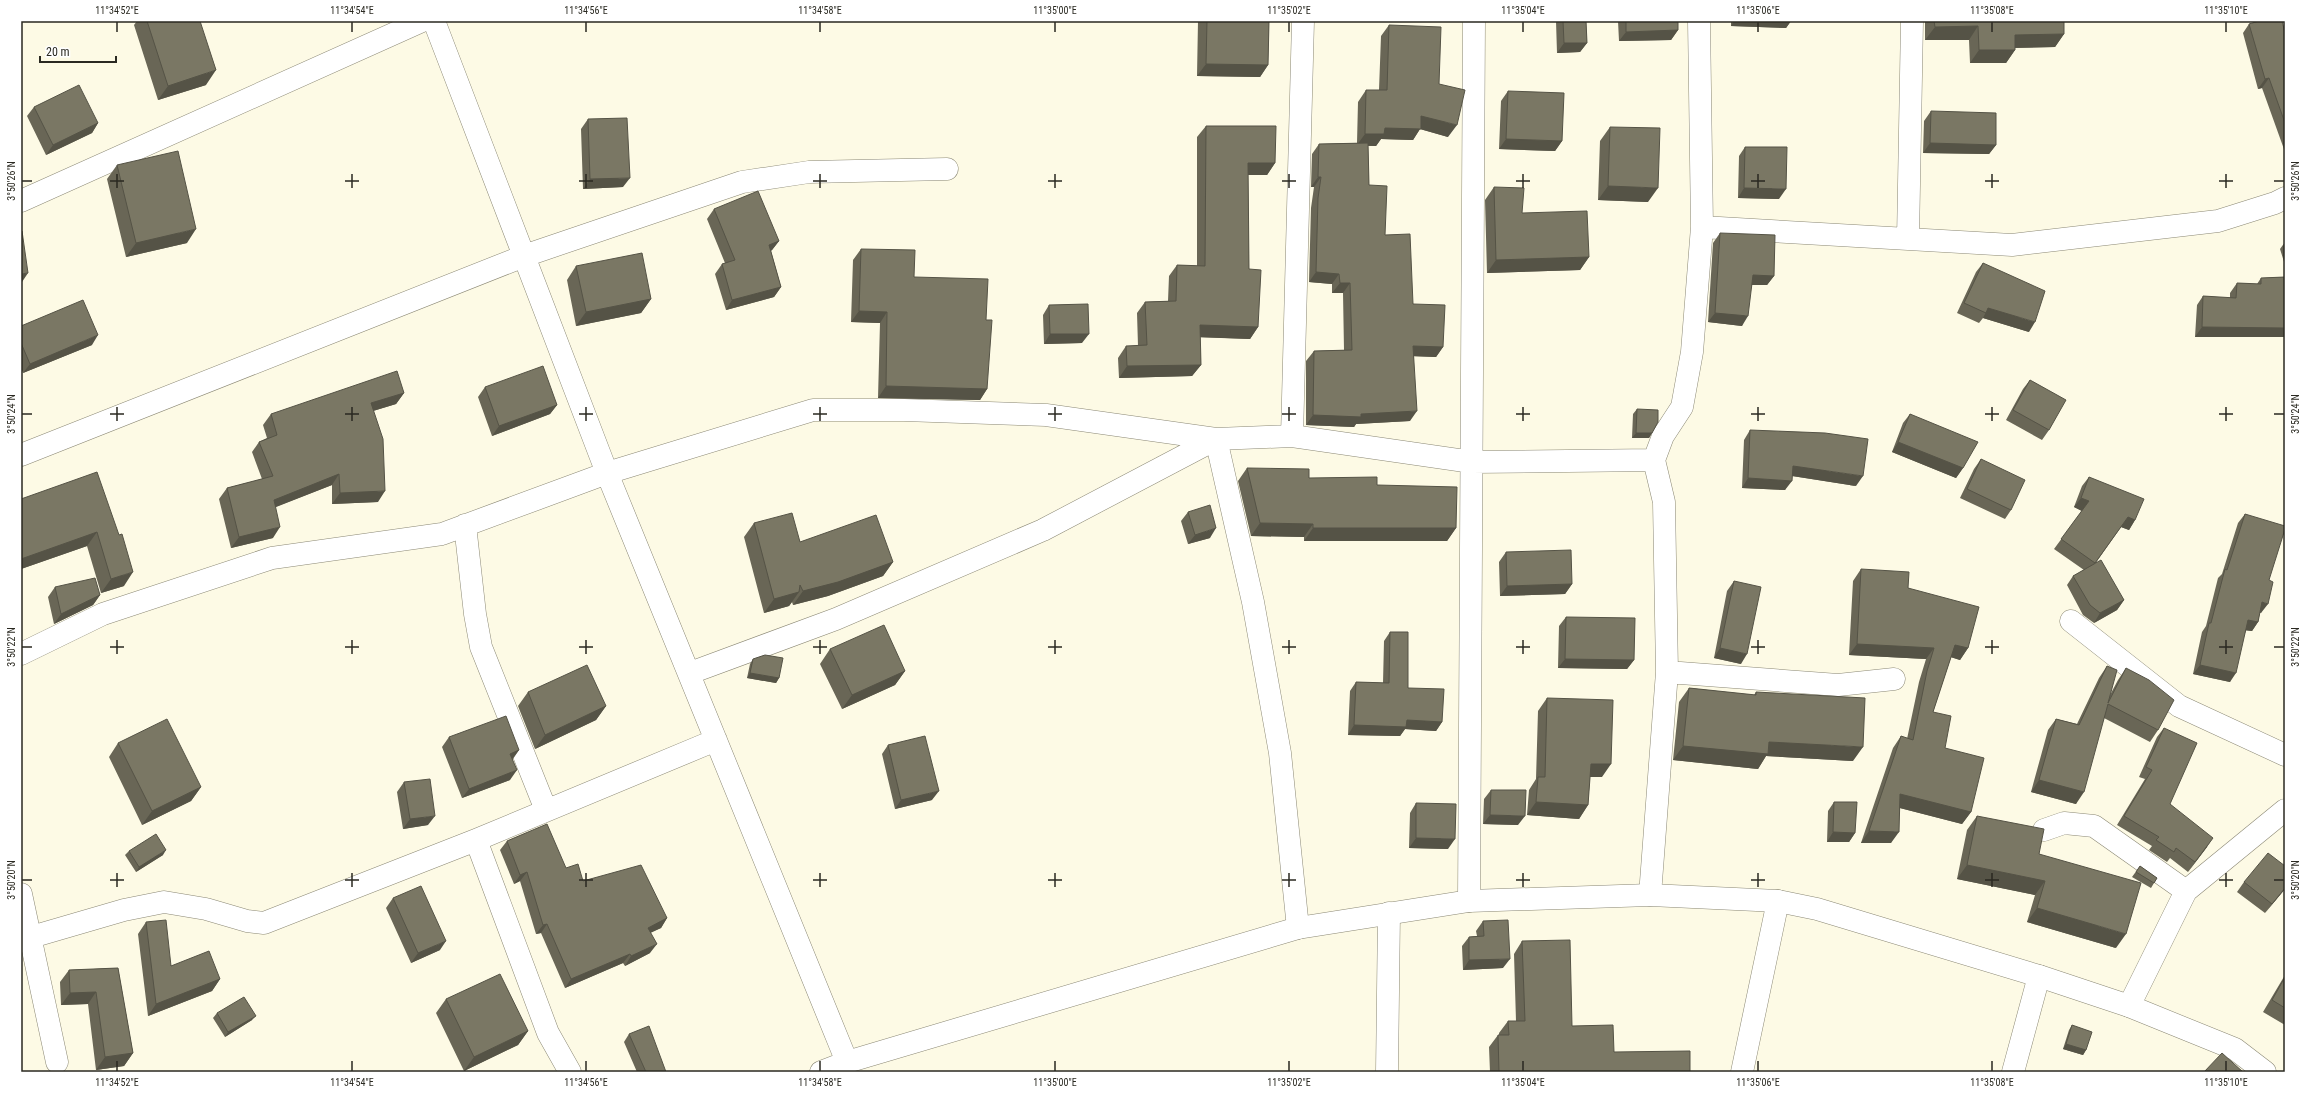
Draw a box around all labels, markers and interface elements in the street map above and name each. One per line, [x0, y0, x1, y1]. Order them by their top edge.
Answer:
text: 11°34'52"E [95, 5, 139, 16]
text: 11°34'54"E [330, 5, 374, 16]
text: 11°34'56"E [564, 5, 608, 16]
text: 11°34'58"E [798, 5, 842, 16]
text: 11°35'00"E [1033, 5, 1077, 16]
text: 11°35'02"E [1267, 5, 1311, 16]
text: 11°35'04"E [1501, 5, 1545, 16]
text: 11°35'06"E [1736, 5, 1780, 16]
text: 11°35'08"E [1970, 5, 2014, 16]
text: 11°35'10"E [2204, 5, 2248, 16]
scale bar [40, 38, 116, 64]
text: 20 m [46, 45, 70, 59]
text: 3°50'26"N [6, 161, 17, 201]
text: 3°50'26"N [2290, 161, 2301, 201]
text: 3°50'24"N [6, 394, 17, 434]
text: 3°50'24"N [2290, 394, 2301, 434]
text: 3°50'22"N [6, 627, 17, 667]
text: 3°50'22"N [2290, 627, 2301, 667]
text: 3°50'20"N [6, 860, 17, 900]
text: 3°50'20"N [2290, 860, 2301, 900]
text: 11°34'52"E [95, 1077, 139, 1088]
text: 11°34'54"E [330, 1077, 374, 1088]
text: 11°34'56"E [564, 1077, 608, 1088]
text: 11°34'58"E [798, 1077, 842, 1088]
text: 11°35'00"E [1033, 1077, 1077, 1088]
text: 11°35'02"E [1267, 1077, 1311, 1088]
text: 11°35'04"E [1501, 1077, 1545, 1088]
text: 11°35'06"E [1736, 1077, 1780, 1088]
text: 11°35'08"E [1970, 1077, 2014, 1088]
text: 11°35'10"E [2204, 1077, 2248, 1088]

